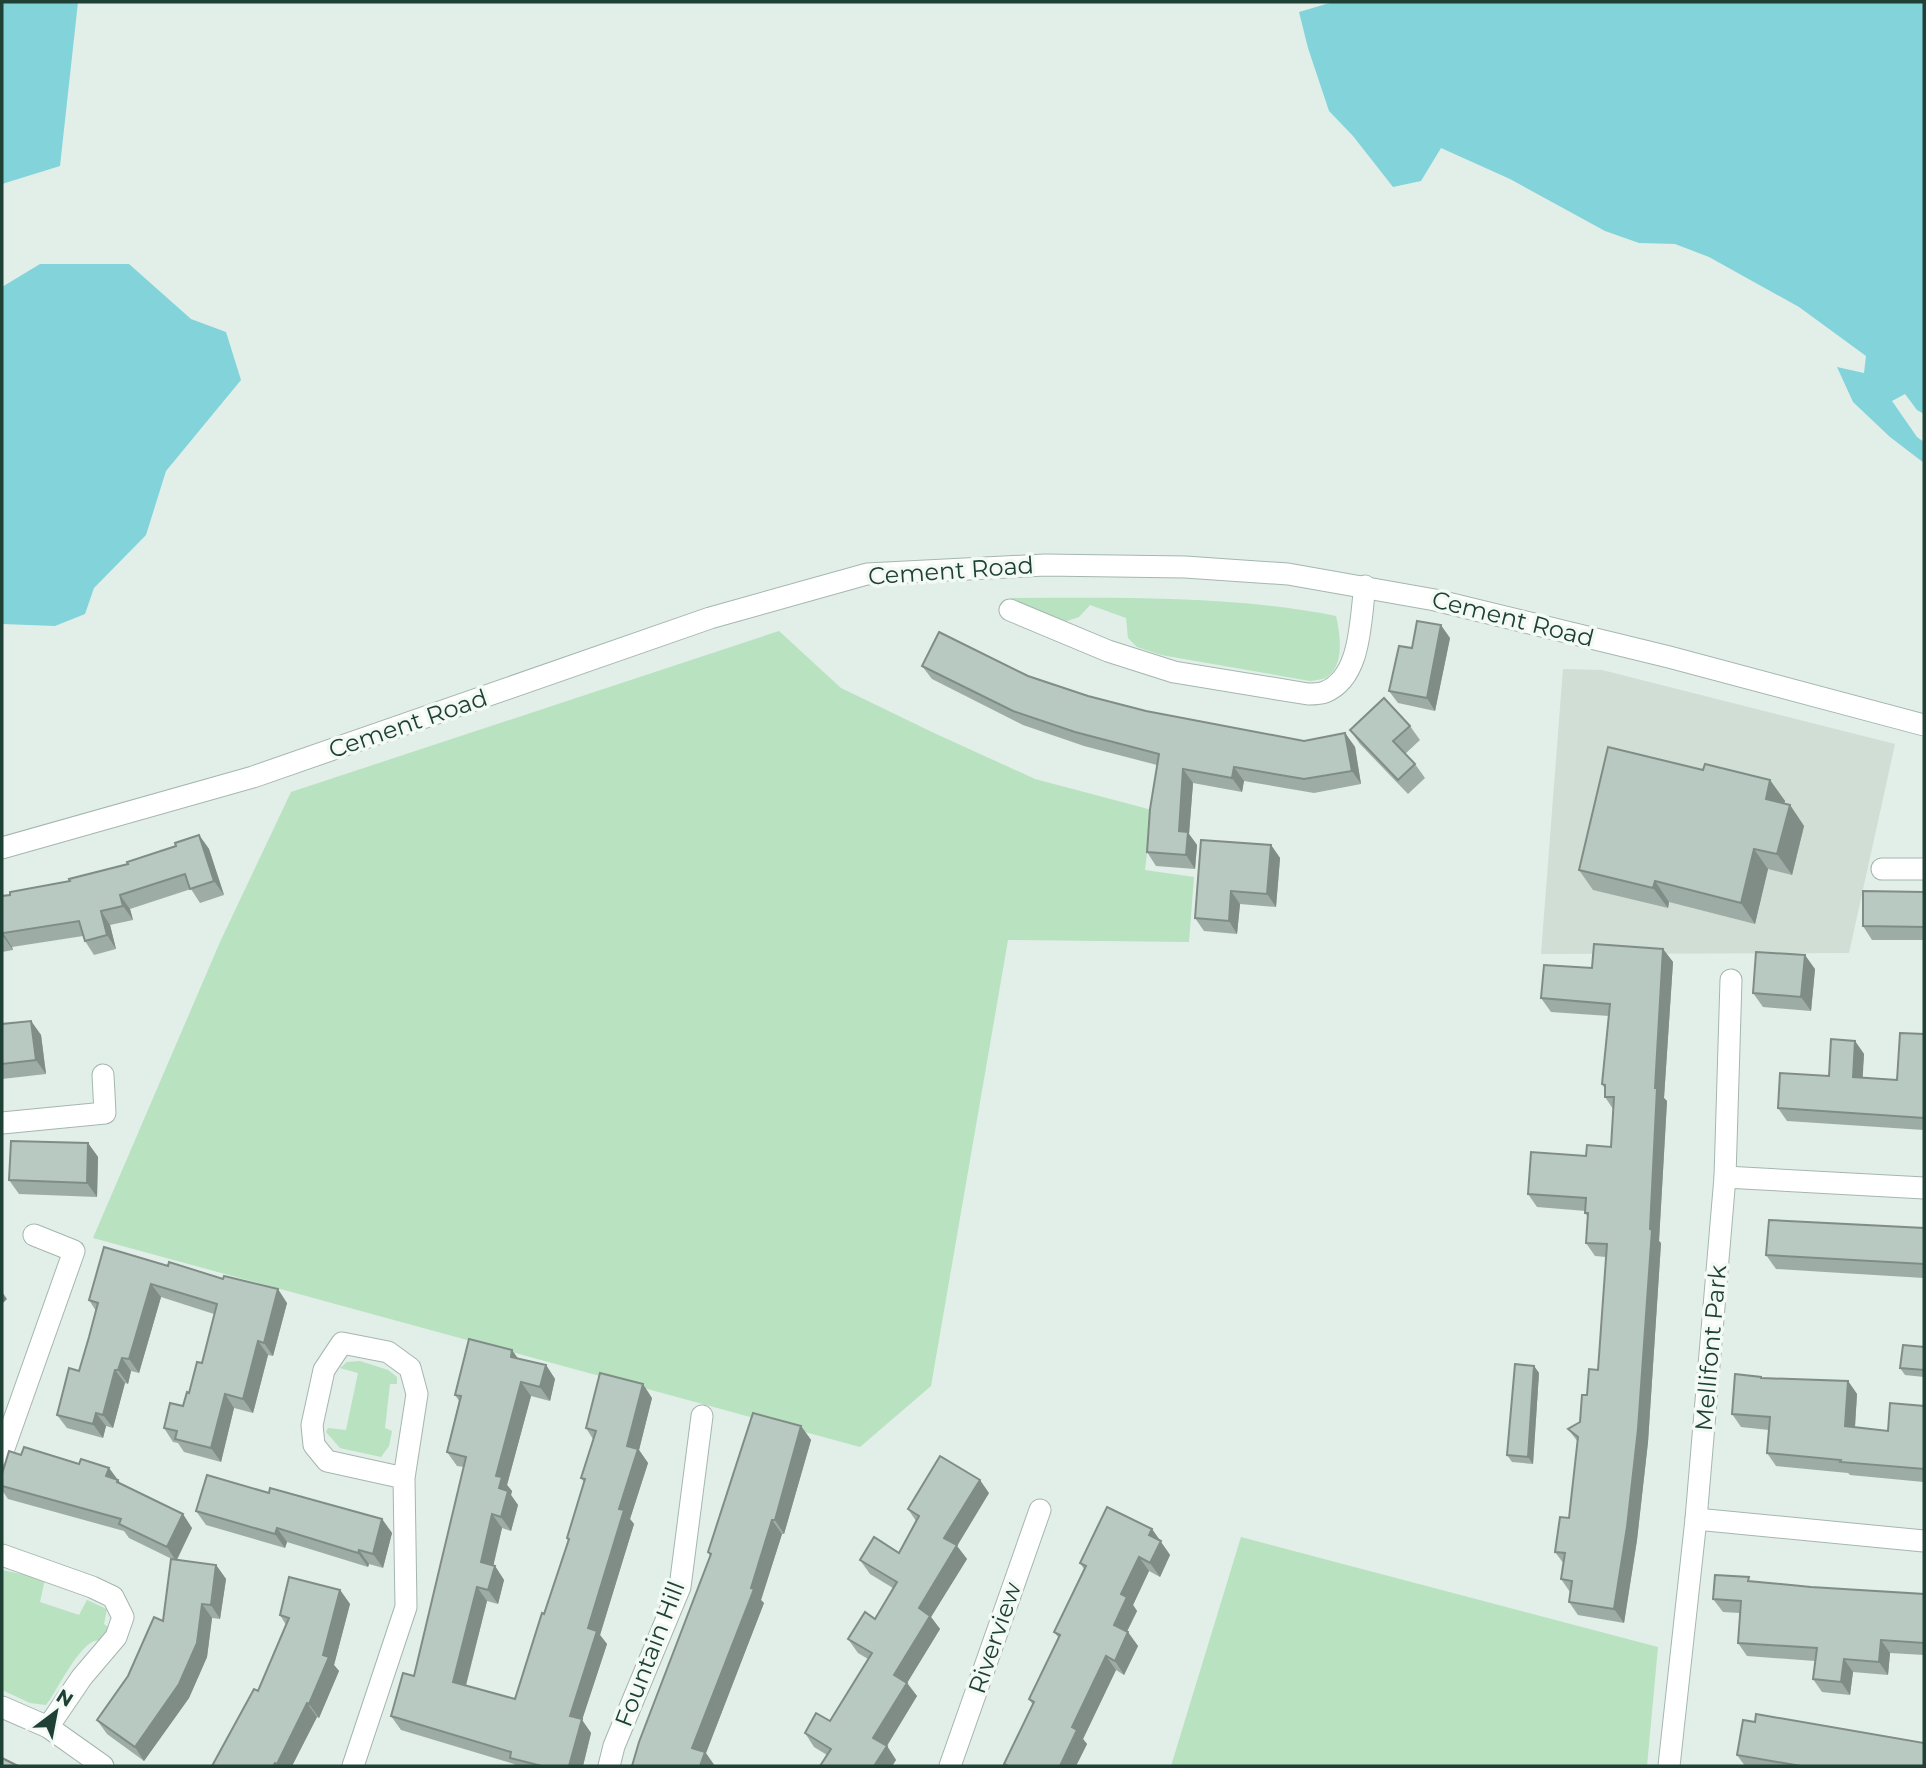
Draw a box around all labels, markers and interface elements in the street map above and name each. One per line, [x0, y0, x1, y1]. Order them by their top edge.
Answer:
street label: Cement Road [867, 550, 1035, 591]
street label: Cement Road [1429, 584, 1597, 653]
street label: Cement Road [325, 683, 491, 764]
street label: Mellifont Park [1689, 1263, 1732, 1432]
street label: Fountain Hill [608, 1577, 691, 1731]
street label: Riverview [962, 1578, 1027, 1697]
north arrow [21, 1677, 91, 1747]
text: N [52, 1684, 77, 1712]

